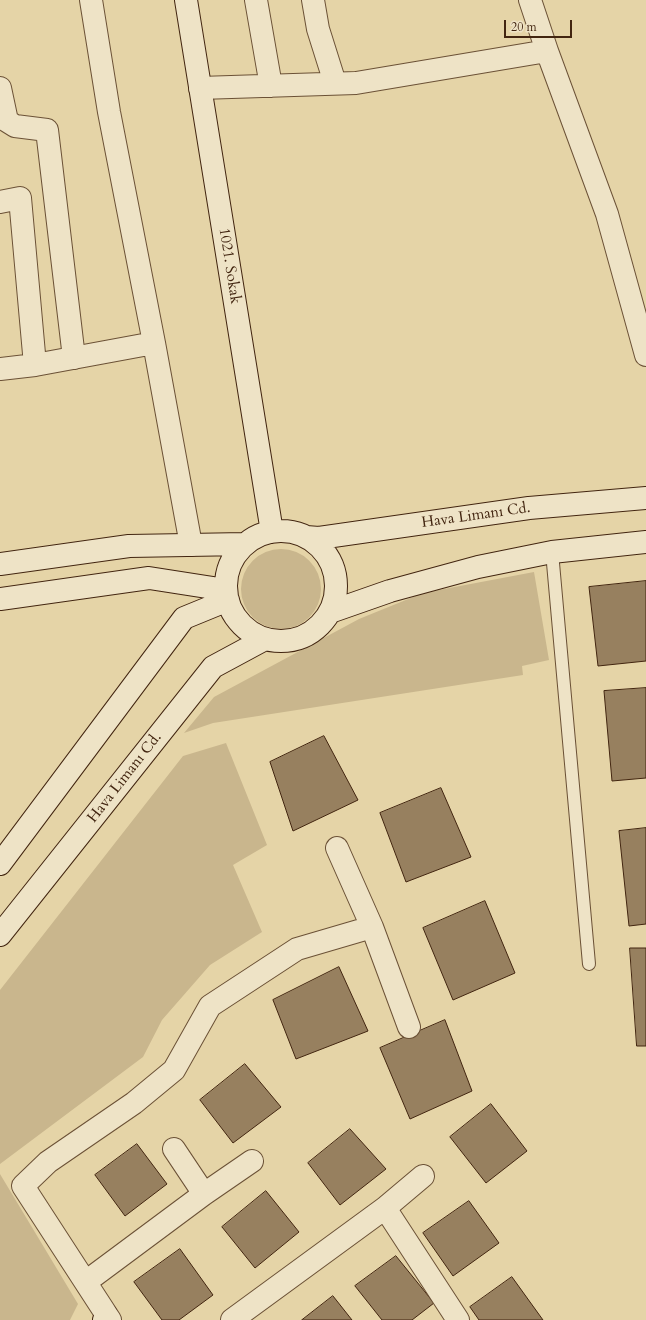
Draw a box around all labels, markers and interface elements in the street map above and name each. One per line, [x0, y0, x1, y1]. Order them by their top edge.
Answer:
scale bar [506, 12, 574, 38]
text: 20 m [511, 19, 537, 35]
street label: 1021. Sokak [214, 227, 244, 305]
street label: Hava Limanı Cd. [420, 499, 532, 533]
street label: Hava Limanı Cd. [84, 729, 166, 827]

